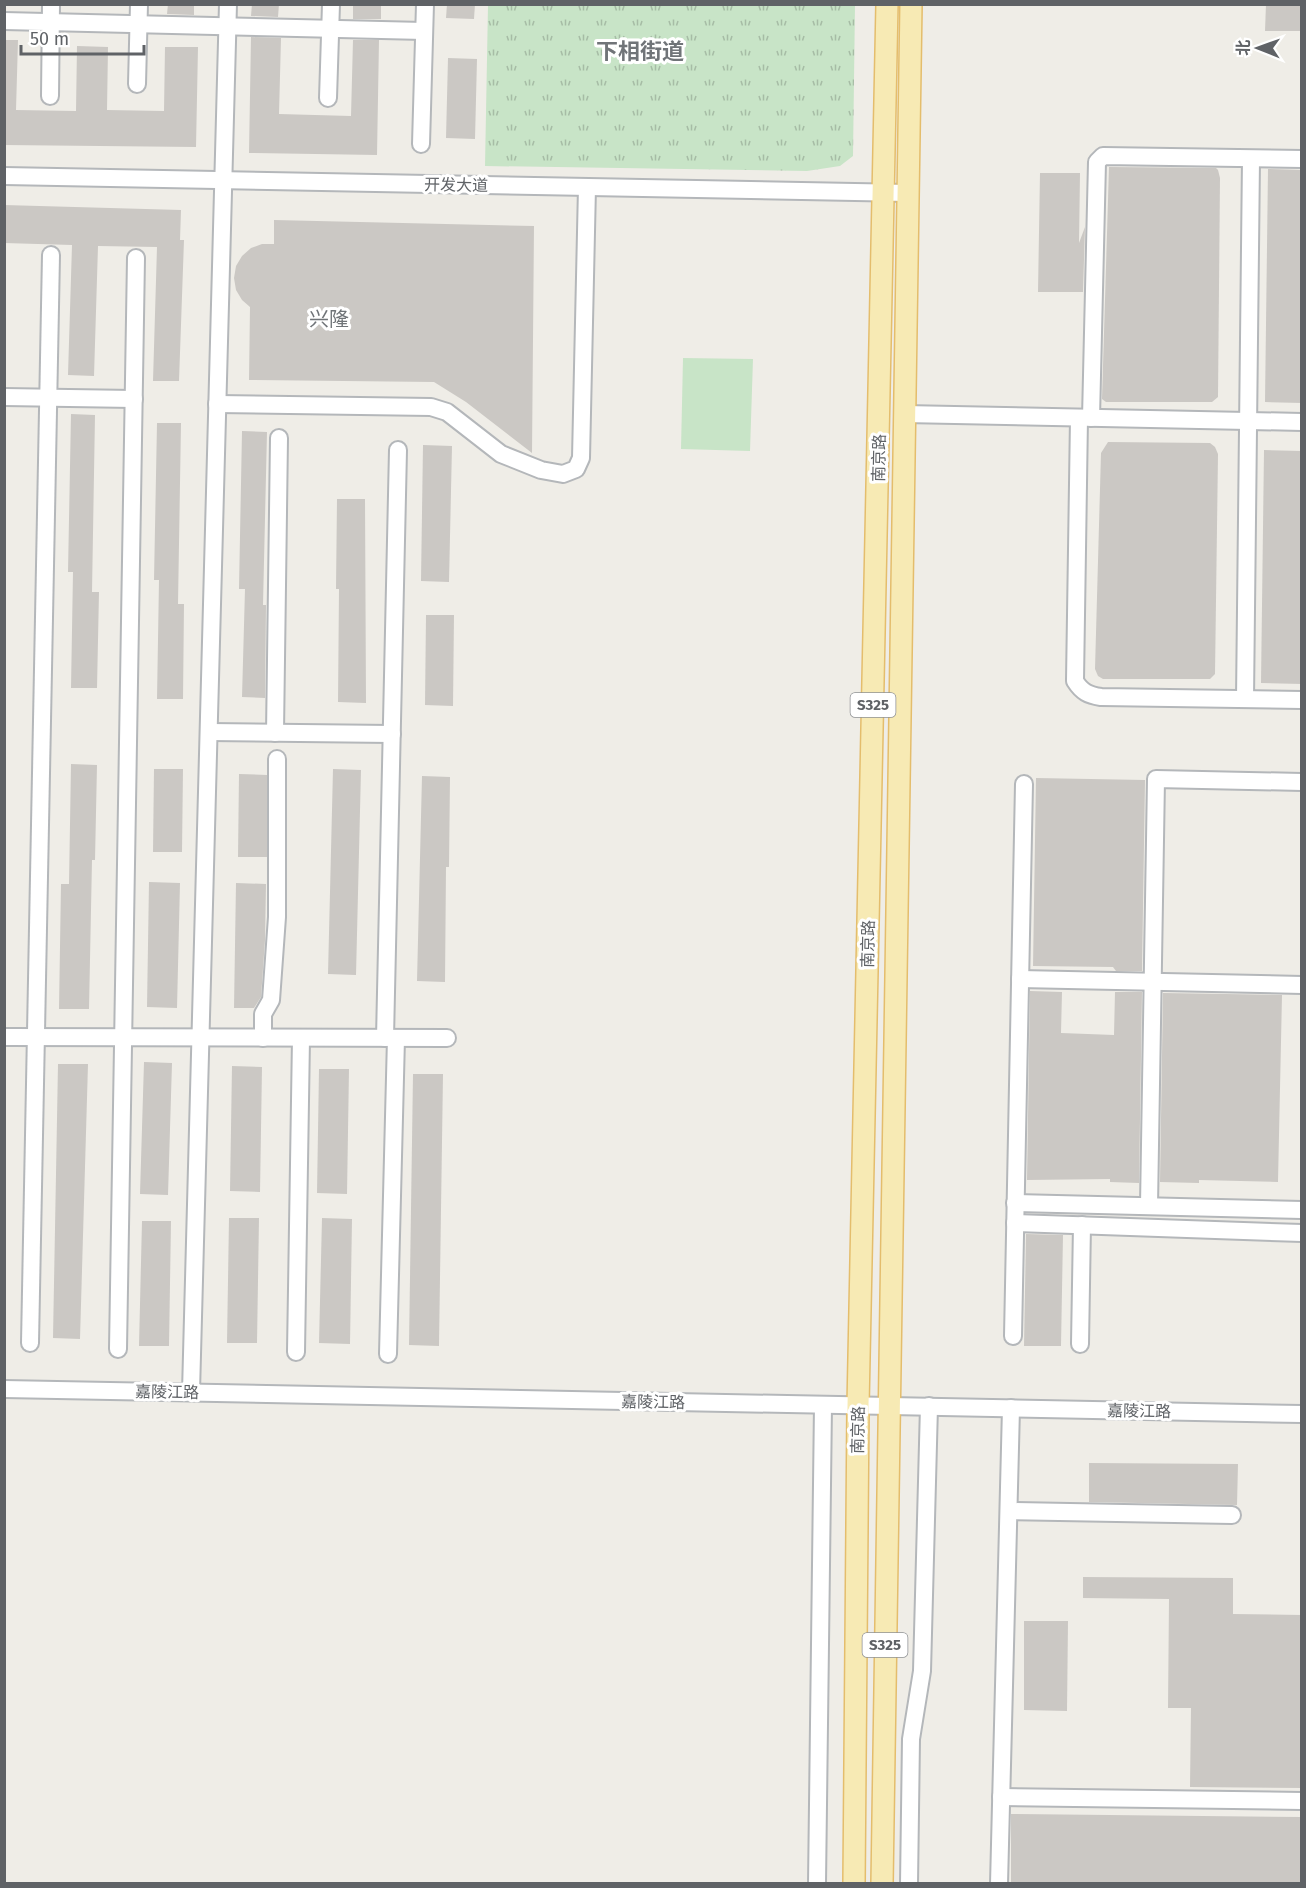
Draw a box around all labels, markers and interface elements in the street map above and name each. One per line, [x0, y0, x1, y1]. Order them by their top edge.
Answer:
scale bar [21, 18, 144, 56]
north arrow [1228, 18, 1288, 78]
text: 50 m [30, 28, 69, 50]
district label: 下相街道 [596, 38, 684, 65]
text: 北 [1234, 40, 1253, 56]
street label: 开发大道 [424, 175, 488, 195]
district label: 兴隆 [309, 307, 349, 331]
street label: 南京路 [869, 434, 889, 482]
road number: S325 [850, 693, 896, 717]
street label: 南京路 [858, 920, 878, 968]
street label: 嘉陵江路 [135, 1382, 199, 1402]
street label: 嘉陵江路 [621, 1392, 685, 1412]
street label: 嘉陵江路 [1107, 1401, 1171, 1421]
street label: 南京路 [848, 1406, 868, 1454]
road number: S325 [862, 1633, 908, 1657]

